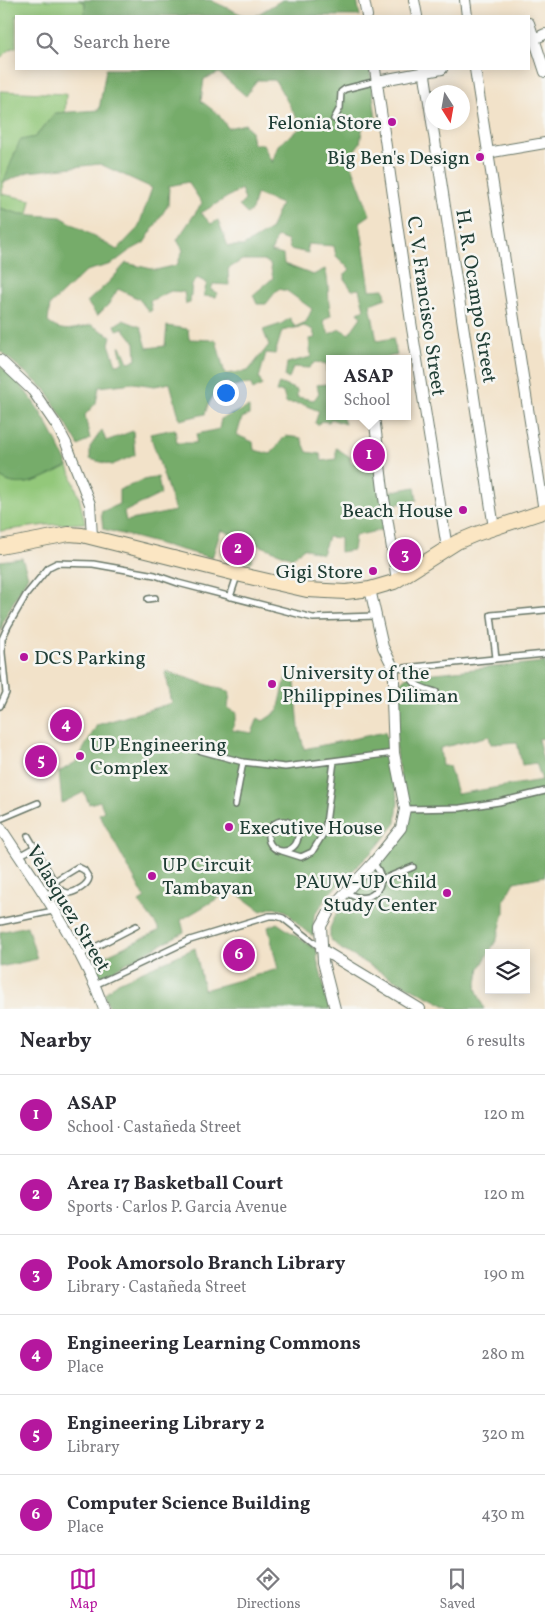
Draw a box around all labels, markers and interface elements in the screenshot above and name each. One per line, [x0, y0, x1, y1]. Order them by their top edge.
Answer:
search box [15, 15, 530, 70]
icon: search [33, 29, 61, 57]
text: Search here [73, 30, 170, 56]
north arrow [425, 85, 470, 130]
place label: Felonia Store [267, 110, 382, 138]
marker: Felonia Store [386, 116, 398, 128]
place label: Big Ben's Design [327, 145, 470, 173]
marker: Big Ben's Design [474, 151, 486, 163]
street label: H. R. Ocampo Street [447, 207, 503, 385]
street label: C. V. Francisco Street [399, 214, 452, 398]
popup [326, 355, 411, 420]
text: ASAP [344, 364, 393, 390]
your location [213, 380, 239, 406]
text: School [344, 390, 390, 412]
pin: 1 [353, 436, 385, 474]
place label: Beach House [342, 498, 453, 526]
marker: Beach House [457, 504, 469, 516]
pin: 2 [222, 530, 254, 568]
pin: 3 [389, 536, 421, 574]
place label: Gigi Store [276, 559, 363, 587]
marker: Gigi Store [367, 565, 379, 577]
place label: DCS Parking [34, 645, 146, 673]
marker: DCS Parking [18, 651, 30, 663]
place label: University of the Philippines Diliman [282, 660, 459, 711]
marker: University of the Philippines Diliman [266, 678, 278, 690]
pin: 4 [50, 706, 82, 744]
place label: UP Engineering Complex [90, 732, 227, 783]
pin: 5 [25, 742, 57, 780]
marker: UP Engineering Complex [74, 750, 86, 762]
place label: Executive House [239, 815, 383, 843]
marker: Executive House [223, 821, 235, 833]
street label: Velasquez Street [18, 840, 116, 978]
place label: UP Circuit Tambayan [162, 852, 253, 903]
place label: PAUW-UP Child Study Center [295, 869, 437, 920]
marker: UP Circuit Tambayan [146, 870, 158, 882]
marker: PAUW-UP Child Study Center [441, 887, 453, 899]
pin: 6 [223, 936, 255, 974]
map controls [485, 949, 530, 994]
button: layers [485, 949, 530, 994]
text: Nearby [20, 1027, 91, 1056]
text: 6 results [466, 1031, 525, 1053]
text: ASAP [67, 1091, 117, 1117]
text: 1 [33, 1104, 39, 1126]
text: 120 m [483, 1104, 525, 1126]
text: School · Castañeda Street [67, 1117, 241, 1139]
text: Area 17 Basketball Court [67, 1171, 283, 1197]
text: 2 [32, 1184, 40, 1206]
text: 120 m [483, 1184, 525, 1206]
text: Sports · Carlos P. Garcia Avenue [67, 1197, 287, 1219]
text: Pook Amorsolo Branch Library [67, 1251, 345, 1277]
text: 3 [32, 1264, 40, 1286]
text: 190 m [483, 1264, 525, 1286]
text: Library · Castañeda Street [67, 1277, 247, 1299]
text: Engineering Learning Commons [67, 1331, 361, 1357]
text: 4 [31, 1344, 41, 1366]
text: 280 m [481, 1344, 525, 1366]
text: Place [67, 1357, 104, 1379]
text: Engineering Library 2 [67, 1411, 265, 1437]
text: 5 [32, 1424, 40, 1446]
text: 320 m [481, 1424, 525, 1446]
text: Library [67, 1437, 120, 1459]
text: Computer Science Building [67, 1491, 310, 1517]
text: 6 [32, 1504, 40, 1526]
text: 430 m [481, 1504, 525, 1526]
text: Place [67, 1517, 104, 1539]
tab: Map [69, 1565, 97, 1614]
tab: Directions [236, 1565, 301, 1614]
tab: Saved [439, 1565, 476, 1614]

